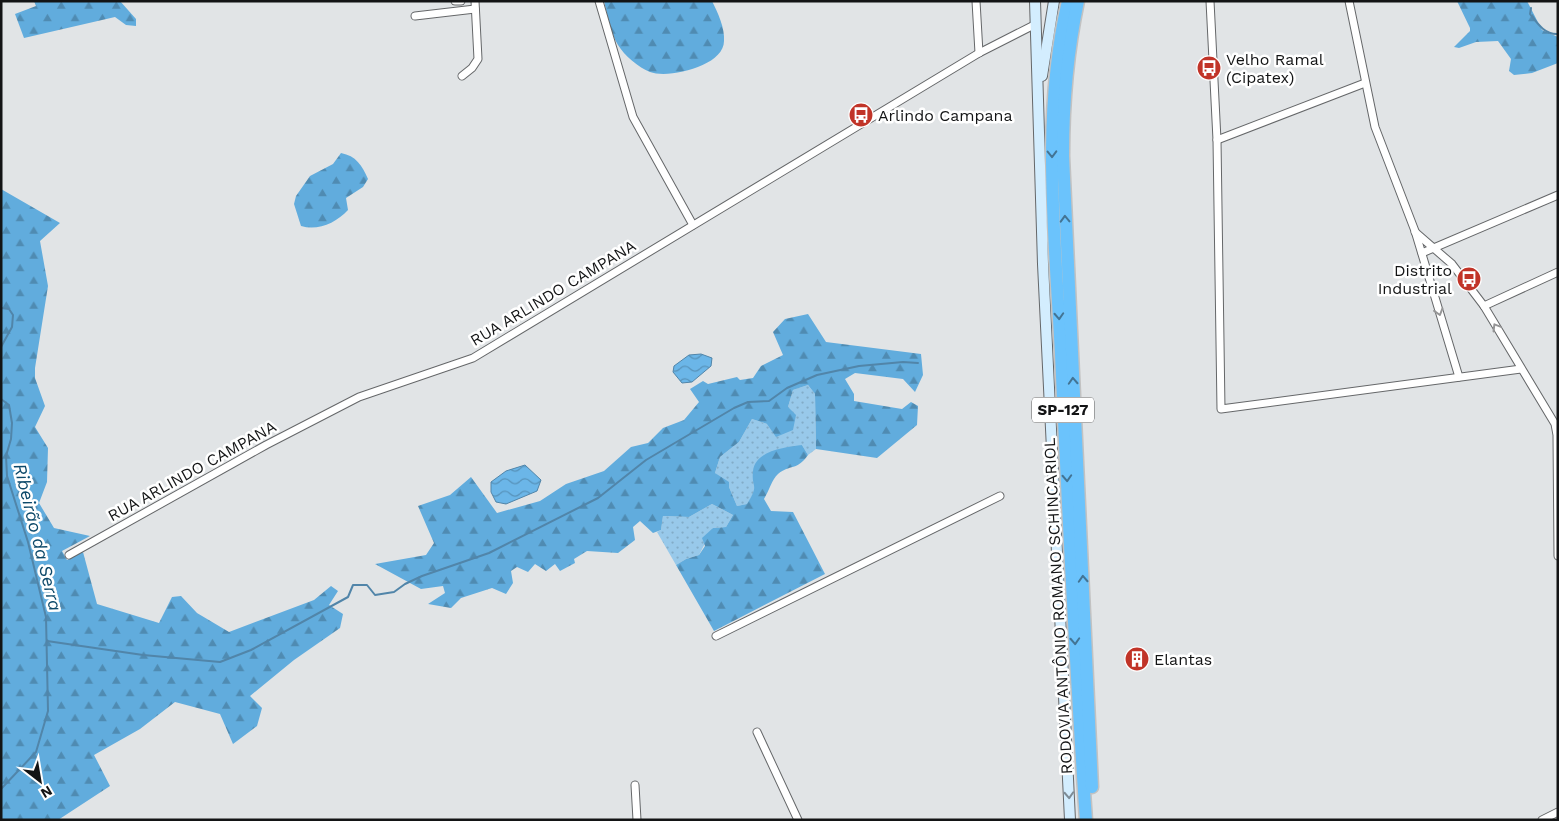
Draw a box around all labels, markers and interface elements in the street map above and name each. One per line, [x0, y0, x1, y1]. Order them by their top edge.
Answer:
place label: Velho Ramal (Cipatex) [1226, 50, 1324, 87]
bus stop icon: Velho Ramal (Cipatex) [1196, 55, 1222, 81]
bus stop icon: Arlindo Campana [848, 102, 874, 128]
place label: Arlindo Campana [878, 106, 1013, 125]
one-way arrow [1047, 150, 1058, 158]
one-way arrow [1059, 215, 1070, 223]
street label: RUA ARLINDO CAMPANA [467, 236, 640, 350]
place label: Distrito Industrial [1378, 261, 1452, 298]
bus stop icon: Distrito Industrial [1456, 266, 1482, 292]
one-way arrow [1434, 307, 1444, 315]
one-way arrow [1054, 312, 1064, 320]
one-way arrow [1492, 324, 1502, 333]
one-way arrow [1068, 377, 1079, 385]
road number: SP-127 [1032, 398, 1094, 422]
street label: RUA ARLINDO CAMPANA [104, 417, 280, 525]
street label: RODOVIA ANTÔNIO ROMANO SCHINCARIOL [1040, 437, 1076, 775]
water label: Ribeirão da Serra [9, 461, 67, 613]
one-way arrow [1061, 475, 1072, 483]
one-way arrow [1077, 575, 1088, 583]
one-way arrow [1070, 637, 1081, 645]
building icon: Elantas [1124, 646, 1150, 672]
place label: Elantas [1154, 650, 1212, 669]
north arrow [15, 756, 65, 806]
text: N [38, 783, 55, 802]
one-way arrow [1064, 791, 1075, 799]

